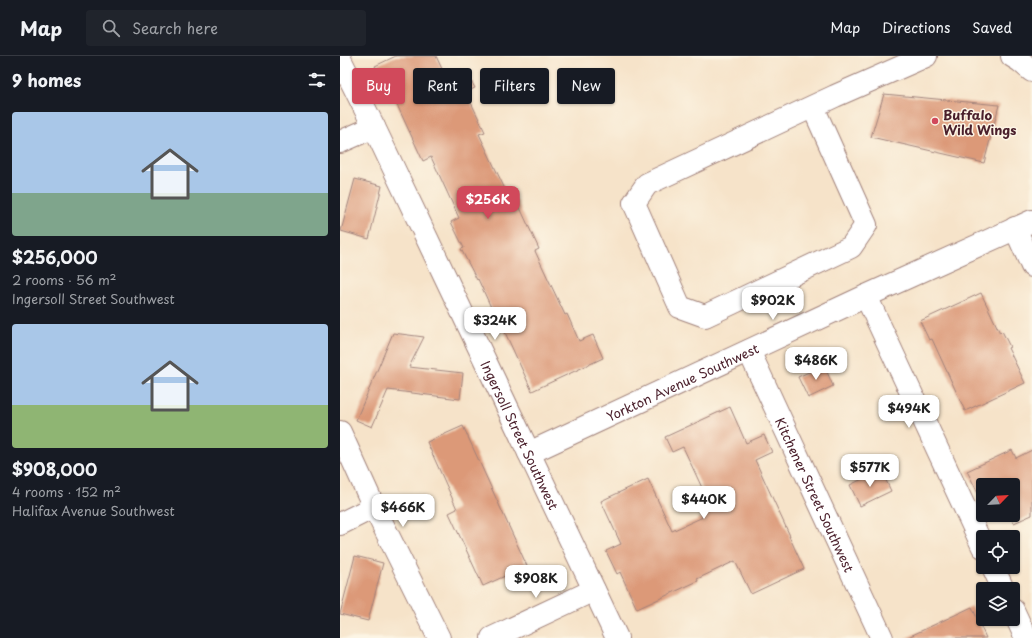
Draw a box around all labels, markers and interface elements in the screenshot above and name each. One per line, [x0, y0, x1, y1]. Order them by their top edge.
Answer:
search box [86, 10, 366, 46]
text: Map [20, 14, 62, 42]
text: Search here [132, 16, 218, 39]
icon: search [100, 17, 122, 39]
text: Map [830, 17, 860, 38]
text: Directions [882, 17, 950, 38]
text: Saved [972, 17, 1012, 38]
text: 9 homes [12, 67, 81, 93]
chip: Buy [352, 68, 405, 104]
chip: Rent [413, 68, 472, 104]
chip: Filters [480, 68, 549, 104]
chip: New [557, 68, 615, 104]
icon: filters [306, 69, 328, 91]
place label: Buffalo Wild Wings [943, 105, 1016, 139]
marker: Buffalo Wild Wings [930, 116, 940, 126]
icon: home [134, 138, 206, 210]
pin: $256K [460, 186, 516, 220]
text: $256K [466, 189, 510, 208]
text: $256,000 [12, 244, 98, 270]
text: 2 rooms · 56 m² [12, 270, 116, 289]
pin: $902K [745, 287, 801, 321]
text: Ingersoll Street Southwest [12, 289, 175, 308]
text: $902K [751, 290, 795, 309]
pin: $324K [467, 307, 523, 341]
text: $324K [473, 310, 517, 329]
street label: Yorkton Avenue Southwest [603, 338, 761, 425]
pin: $486K [788, 347, 844, 381]
icon: home [134, 350, 206, 422]
text: $486K [794, 350, 838, 369]
street label: Ingersoll Street Southwest [477, 357, 564, 513]
pin: $494K [881, 395, 937, 429]
text: $494K [887, 398, 931, 417]
street label: Kitchener Street Southwest [771, 414, 859, 575]
pin: $577K [842, 454, 898, 488]
text: $908,000 [12, 456, 97, 482]
text: $577K [850, 457, 890, 476]
north arrow [976, 478, 1020, 522]
map controls [976, 478, 1020, 626]
text: 4 rooms · 152 m² [12, 482, 121, 501]
pin: $440K [676, 486, 732, 520]
text: $440K [681, 489, 727, 508]
pin: $466K [375, 494, 431, 528]
text: $466K [381, 497, 425, 516]
text: Halifax Avenue Southwest [12, 501, 175, 520]
button: locate [976, 530, 1020, 574]
pin: $908K [508, 565, 564, 599]
text: $908K [514, 568, 558, 587]
button: layers [976, 582, 1020, 626]

